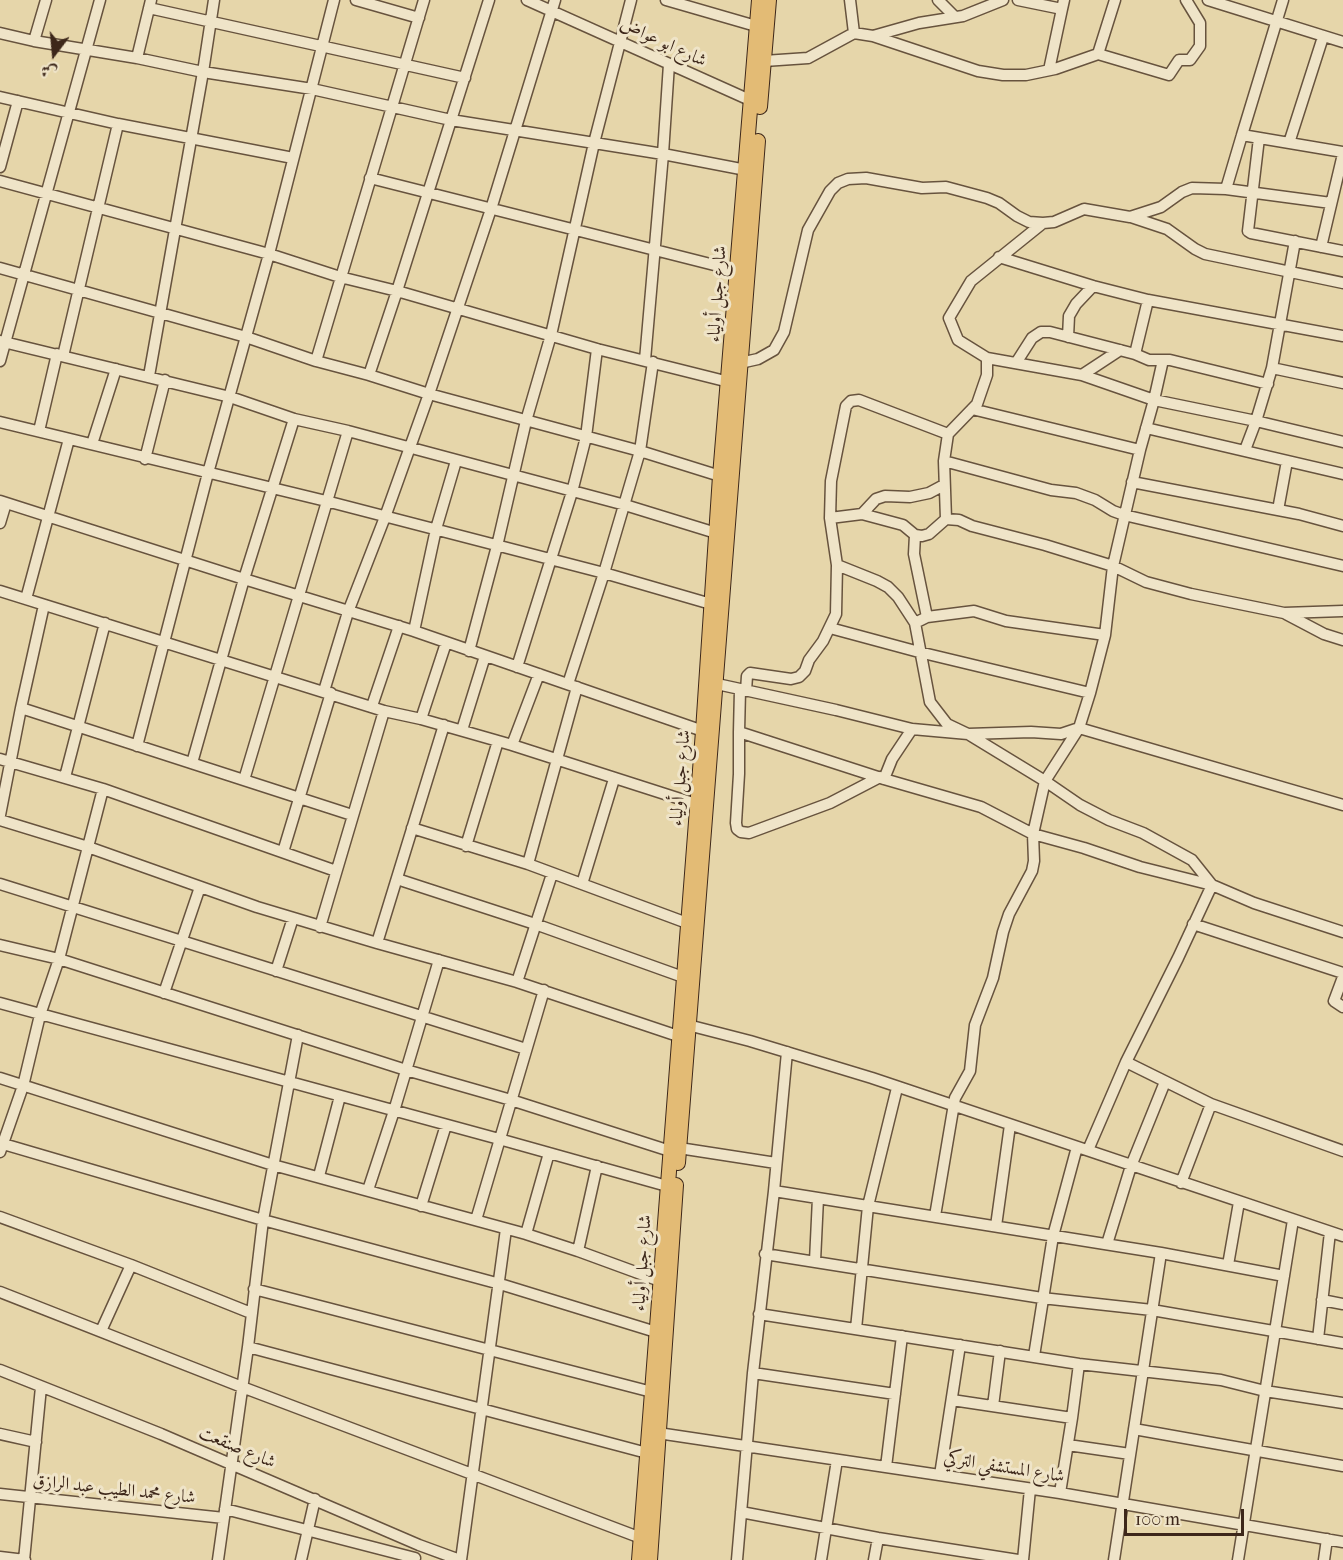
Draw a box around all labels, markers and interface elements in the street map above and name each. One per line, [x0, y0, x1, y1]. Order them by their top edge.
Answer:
street label: شارع ابو عواض [616, 14, 710, 72]
north arrow [24, 24, 84, 84]
text: ش [39, 60, 59, 83]
street label: شارع جبل أولياء [704, 245, 732, 343]
street label: شارع جبل أولياء [666, 729, 696, 827]
street label: شارع جبل أولياء [629, 1214, 657, 1312]
street label: شارع صنقعت [195, 1422, 279, 1474]
street label: شارع المستشفي التركي [942, 1448, 1066, 1488]
street label: شارع محمد الطيب عبد الرازق [32, 1471, 196, 1509]
scale bar [1127, 1497, 1247, 1535]
text: 100 m [1135, 1509, 1180, 1530]

